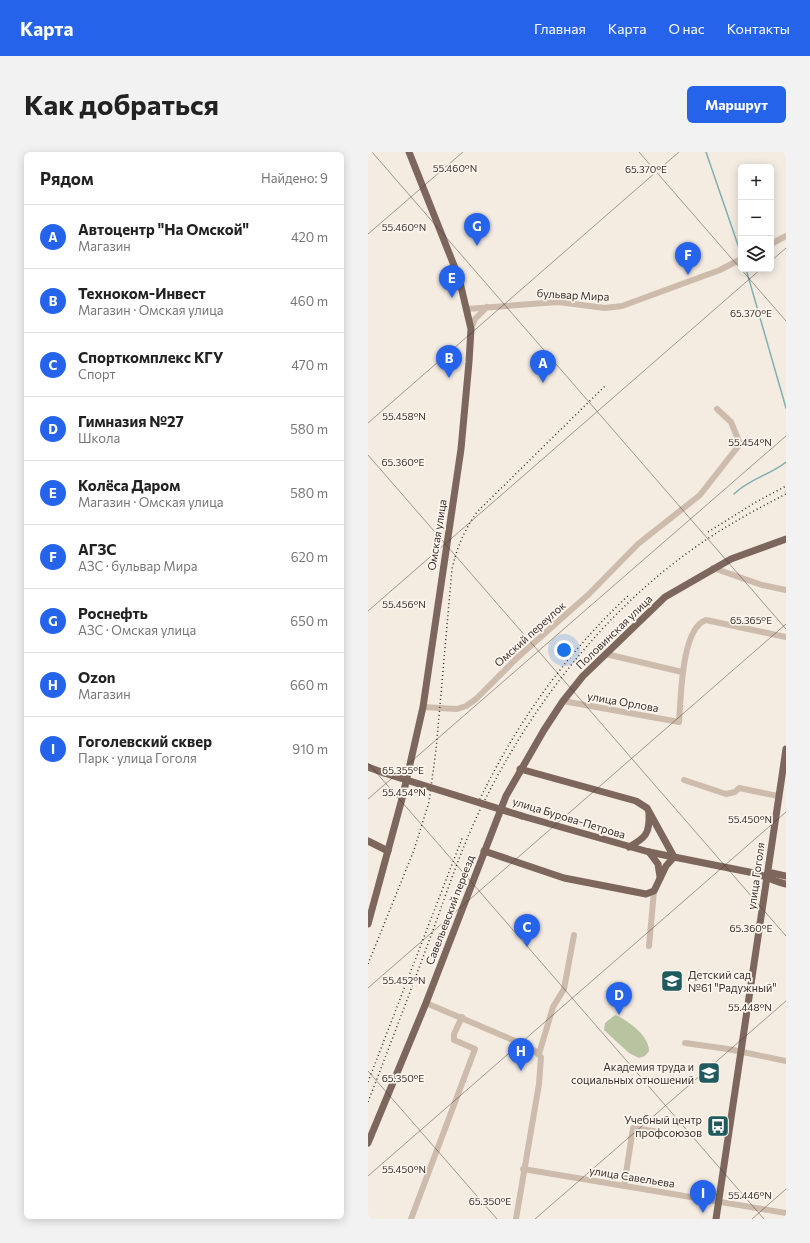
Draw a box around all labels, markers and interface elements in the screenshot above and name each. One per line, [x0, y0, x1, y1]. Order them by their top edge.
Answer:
text: Карта [20, 17, 73, 40]
text: Главная [534, 20, 586, 37]
text: Карта [608, 20, 646, 37]
text: О нас [668, 20, 705, 37]
text: Контакты [727, 20, 790, 37]
button: Маршрут [687, 86, 786, 123]
text: Как добраться [24, 87, 219, 121]
text: 55.460°N [433, 162, 477, 174]
text: 65.370°E [625, 163, 667, 175]
map controls [738, 164, 774, 272]
button: + [738, 164, 774, 200]
text: Рядом [40, 168, 94, 189]
text: Найдено: 9 [261, 170, 328, 186]
button: − [738, 200, 774, 236]
pin: G [464, 213, 490, 246]
text: Автоцентр "На Омской" [78, 220, 249, 238]
text: 55.460°N [382, 221, 426, 233]
text: A [48, 229, 58, 245]
text: 420 m [291, 229, 328, 245]
button: layers [738, 236, 774, 272]
text: Магазин [78, 238, 131, 254]
pin: F [675, 242, 701, 275]
pin: E [439, 265, 465, 298]
text: Техноком-Инвест [78, 284, 206, 302]
street label: бульвар Мира [536, 286, 610, 303]
text: B [49, 293, 57, 309]
text: 460 m [290, 293, 328, 309]
text: Магазин · Омская улица [78, 302, 224, 318]
text: 65.370°E [730, 307, 772, 319]
pin: B [436, 345, 462, 378]
text: Спорткомплекс КГУ [78, 348, 224, 366]
pin: A [530, 350, 556, 383]
text: C [49, 357, 57, 373]
text: 470 m [291, 357, 328, 373]
text: Спорт [78, 366, 116, 382]
text: 55.458°N [382, 410, 426, 422]
text: Гимназия №27 [78, 412, 184, 430]
text: D [48, 421, 58, 437]
text: 580 m [290, 421, 328, 437]
text: Школа [78, 430, 120, 446]
text: 55.454°N [728, 436, 772, 448]
text: 65.360°E [382, 456, 425, 468]
text: Колёса Даром [78, 476, 180, 494]
text: E [49, 485, 57, 501]
text: 580 m [290, 485, 328, 501]
text: Магазин · Омская улица [78, 494, 224, 510]
street label: Омская улица [424, 498, 449, 571]
text: АГЗС [78, 540, 117, 558]
text: F [49, 549, 57, 565]
text: 620 m [291, 549, 328, 565]
text: АЗС · бульвар Мира [78, 558, 197, 574]
street label: Половинская улица [573, 592, 655, 671]
text: 55.456°N [382, 598, 426, 610]
street label: Омский переулок [491, 598, 568, 669]
text: Роснефть [78, 604, 148, 622]
text: G [48, 613, 58, 629]
text: 650 m [290, 613, 328, 629]
text: 65.365°E [730, 614, 772, 626]
text: АЗС · Омская улица [78, 622, 196, 638]
your location [554, 640, 574, 660]
text: Ozon [78, 668, 116, 686]
text: H [48, 677, 58, 693]
text: 660 m [290, 677, 328, 693]
text: Магазин [78, 686, 131, 702]
street label: улица Орлова [586, 689, 660, 714]
text: Гоголевский сквер [78, 732, 212, 750]
text: I [51, 741, 55, 757]
text: 910 m [292, 741, 328, 757]
text: Парк · улица Гоголя [78, 750, 197, 766]
text: 65.355°E [382, 764, 424, 776]
text: 55.454°N [382, 786, 426, 798]
street label: улица Бурова-Петрова [511, 794, 627, 841]
text: 55.450°N [728, 813, 772, 825]
street label: улица Гоголя [744, 842, 767, 910]
street label: Савельевский переезд [423, 853, 477, 967]
pin: C [514, 914, 540, 947]
text: 65.360°E [730, 922, 773, 934]
school or university icon: Детский сад №61 "Радужный" [659, 968, 685, 994]
place label: Детский сад №61 "Радужный" [688, 968, 776, 994]
text: 55.452°N [382, 974, 426, 986]
pin: D [606, 982, 632, 1015]
text: 55.448°N [728, 1001, 772, 1013]
pin: H [508, 1038, 534, 1071]
place label: Академия труда и социальных отношений [571, 1060, 694, 1086]
school or university icon: Академия труда и социальных отношений [696, 1060, 722, 1086]
text: 65.350°E [382, 1072, 424, 1084]
place label: Учебный центр профсоюзов [624, 1113, 702, 1139]
bus stop icon: Учебный центр профсоюзов [705, 1113, 731, 1139]
text: 55.450°N [382, 1163, 426, 1175]
street label: улица Савельева [588, 1163, 676, 1190]
pin: I [690, 1180, 716, 1213]
text: 55.446°N [728, 1189, 772, 1201]
text: 65.350°E [469, 1195, 511, 1207]

